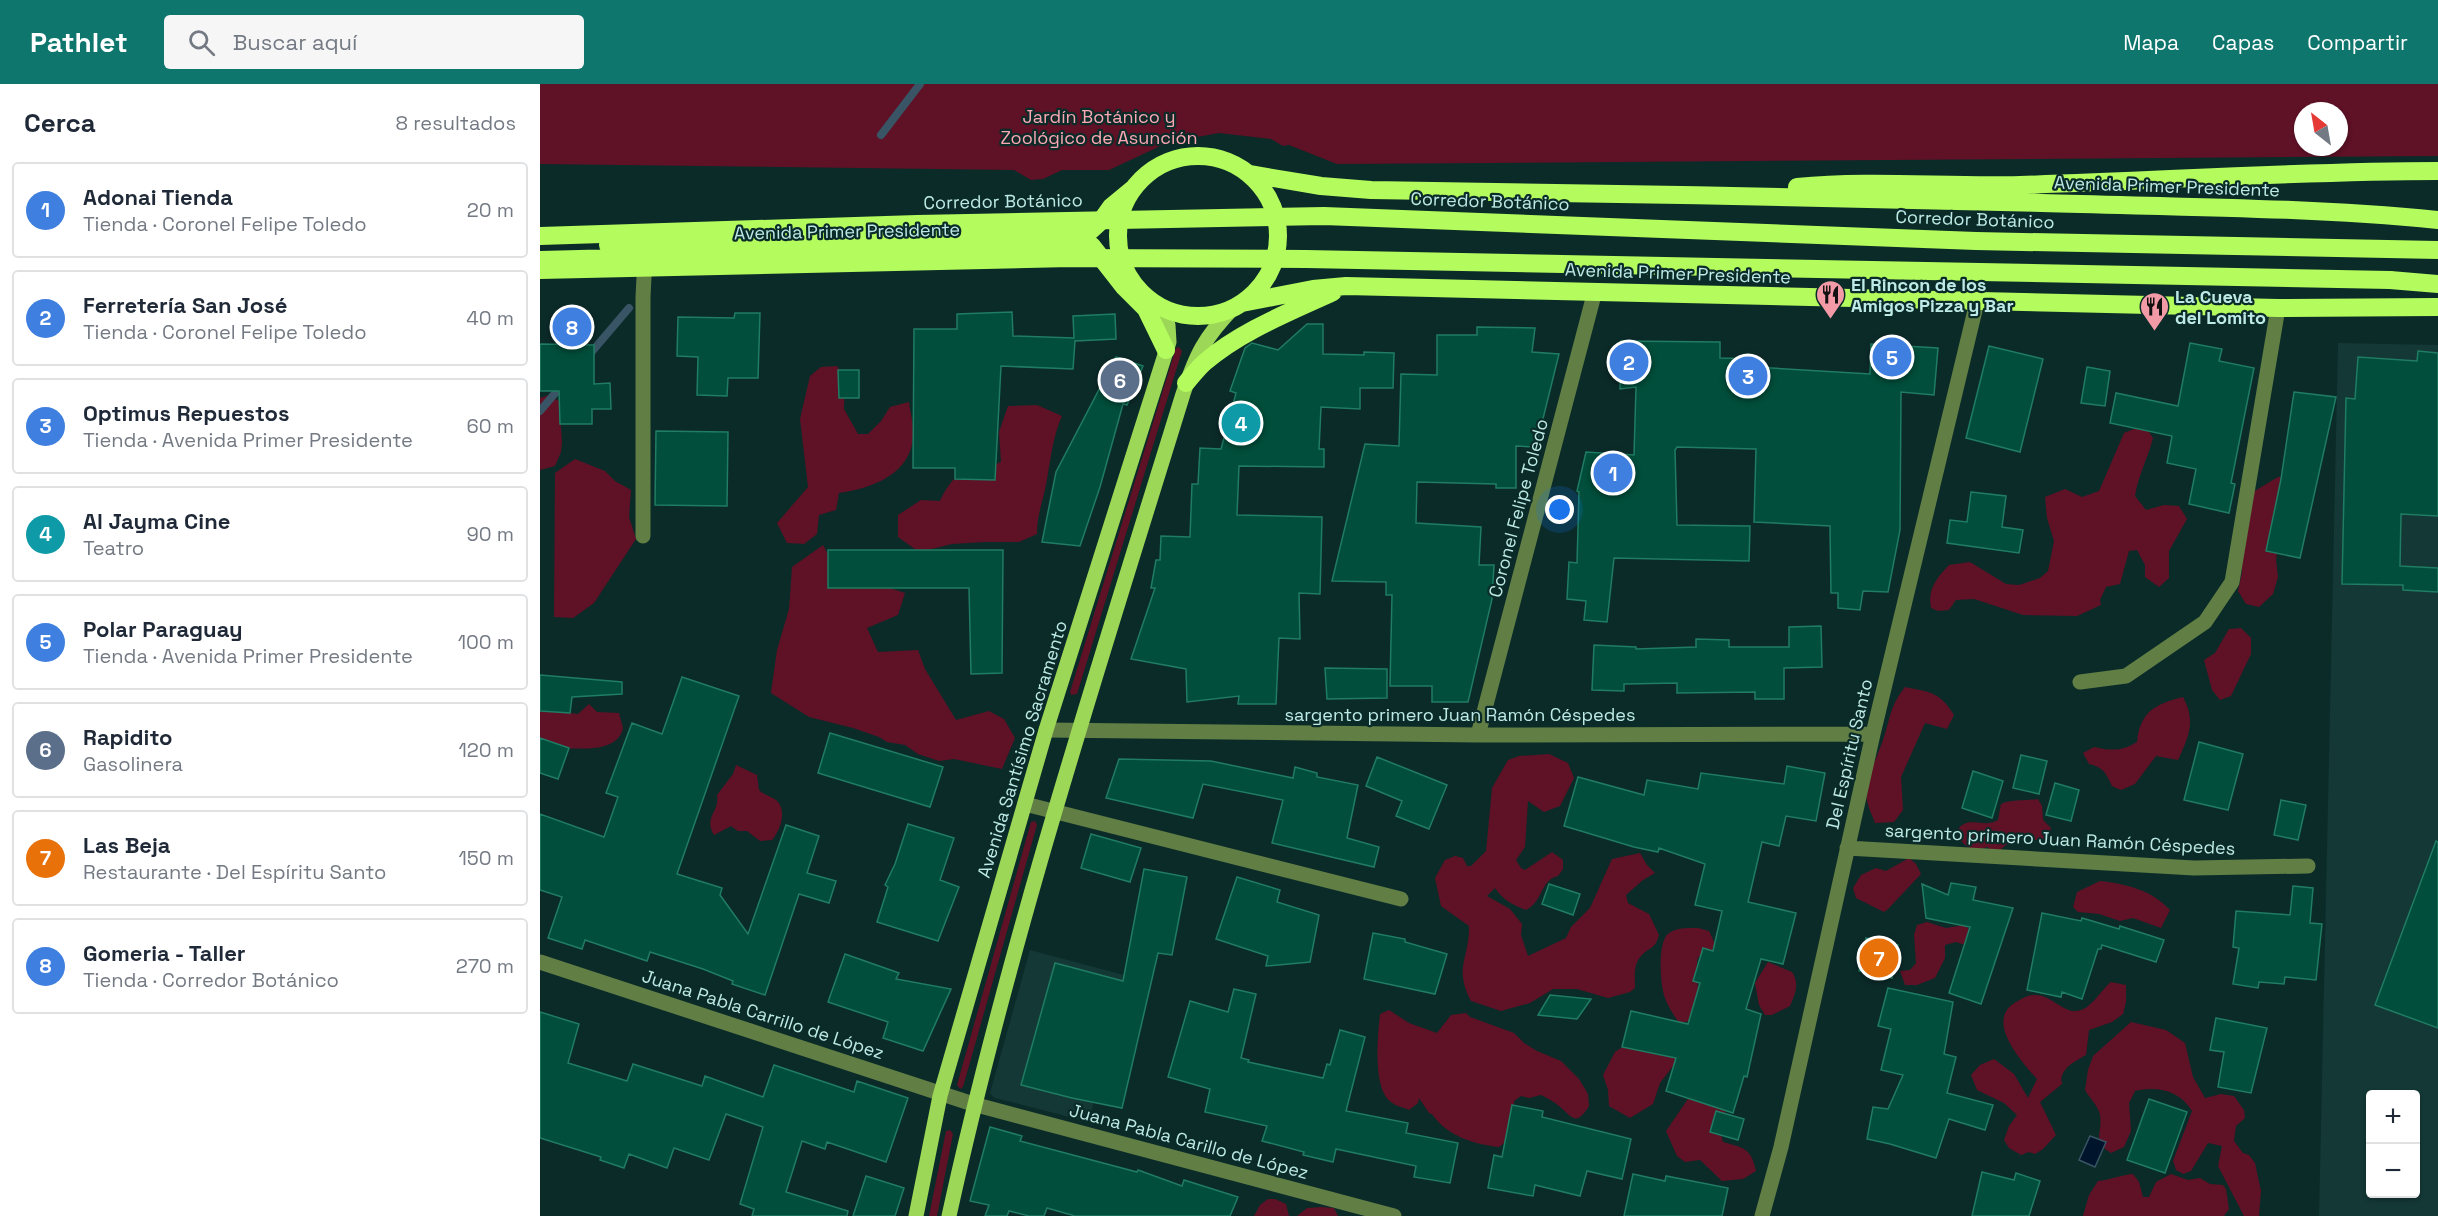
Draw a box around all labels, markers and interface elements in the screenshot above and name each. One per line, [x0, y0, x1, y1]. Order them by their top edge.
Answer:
search box [164, 15, 584, 69]
text: Pathlet [30, 24, 128, 60]
icon: search [185, 26, 218, 59]
text: Buscar aquí [233, 28, 357, 56]
text: Mapa [2123, 29, 2179, 56]
text: Capas [2212, 29, 2274, 56]
text: Compartir [2307, 29, 2408, 56]
north arrow [2294, 102, 2348, 156]
park label: Jardín Botánico y Zoológico de Asunción [1000, 105, 1198, 149]
text: Cerca [24, 106, 96, 140]
text: 8 resultados [396, 110, 516, 136]
street label: Avenida Primer Presidente [2054, 171, 2280, 201]
text: Adonai Tienda [83, 183, 233, 211]
street label: Corredor Botánico [1410, 187, 1570, 215]
street label: Corredor Botánico [923, 188, 1083, 214]
text: 1 [41, 197, 50, 223]
text: 20 m [467, 197, 514, 223]
street label: Corredor Botánico [1895, 205, 2055, 233]
text: Tienda · Coronel Felipe Toledo [83, 211, 367, 237]
street label: Avenida Primer Presidente [734, 218, 960, 244]
street label: Avenida Primer Presidente [1565, 258, 1791, 288]
place label: El Rincon de los Amigos Pizza y Bar [1851, 273, 2014, 317]
restaurant icon: El Rincon de los Amigos Pizza y Bar [1814, 278, 1846, 320]
place label: La Cueva del Lomito [2175, 285, 2266, 329]
restaurant icon: La Cueva del Lomito [2138, 290, 2170, 332]
text: Ferretería San José [83, 291, 287, 319]
pin: 8 [552, 304, 591, 350]
text: 2 [40, 305, 51, 331]
text: 40 m [466, 305, 514, 331]
text: Tienda · Coronel Felipe Toledo [83, 319, 367, 345]
pin: 5 [1872, 334, 1912, 380]
pin: 2 [1610, 340, 1648, 384]
pin: 3 [1728, 354, 1768, 398]
pin: 6 [1100, 358, 1140, 402]
text: Optimus Repuestos [83, 399, 290, 427]
pin: 4 [1222, 400, 1260, 446]
text: 3 [39, 413, 52, 439]
text: 60 m [467, 413, 514, 439]
street label: Coronel Felipe Toledo [1483, 416, 1553, 600]
text: Tienda · Avenida Primer Presidente [83, 427, 413, 453]
pin: 1 [1594, 450, 1632, 496]
your location [1545, 495, 1574, 524]
text: Al Jayma Cine [83, 507, 230, 535]
text: 4 [39, 521, 52, 547]
text: 90 m [467, 521, 514, 547]
text: Teatro [83, 535, 144, 561]
text: Polar Paraguay [83, 615, 243, 643]
street label: Avenida Santísimo Sacramento [972, 618, 1072, 880]
text: 5 [40, 629, 52, 655]
text: 100 m [458, 629, 514, 655]
text: Tienda · Avenida Primer Presidente [83, 643, 413, 669]
street label: Del Espíritu Santo [1821, 677, 1877, 831]
street label: sargento primero Juan Ramón Céspedes [1285, 703, 1635, 726]
text: Rapidito [83, 723, 173, 751]
text: 6 [39, 737, 52, 763]
text: 120 m [458, 737, 514, 763]
text: Gasolinera [83, 751, 183, 777]
street label: sargento primero Juan Ramón Céspedes [1884, 818, 2236, 860]
text: Las Beja [83, 831, 171, 859]
text: 7 [40, 845, 51, 871]
text: 150 m [459, 845, 514, 871]
text: Restaurante · Del Espíritu Santo [83, 859, 386, 885]
pin: 7 [1860, 936, 1898, 980]
text: Gomeria - Taller [83, 939, 246, 967]
text: 8 [40, 953, 52, 979]
text: 270 m [456, 953, 514, 979]
street label: Juana Pabla Carrillo de López [639, 964, 887, 1064]
text: Tienda · Corredor Botánico [83, 967, 339, 993]
map controls [2366, 1090, 2420, 1198]
button: + [2366, 1090, 2420, 1144]
street label: Juana Pabla Carillo de López [1067, 1098, 1311, 1184]
button: − [2366, 1144, 2420, 1198]

